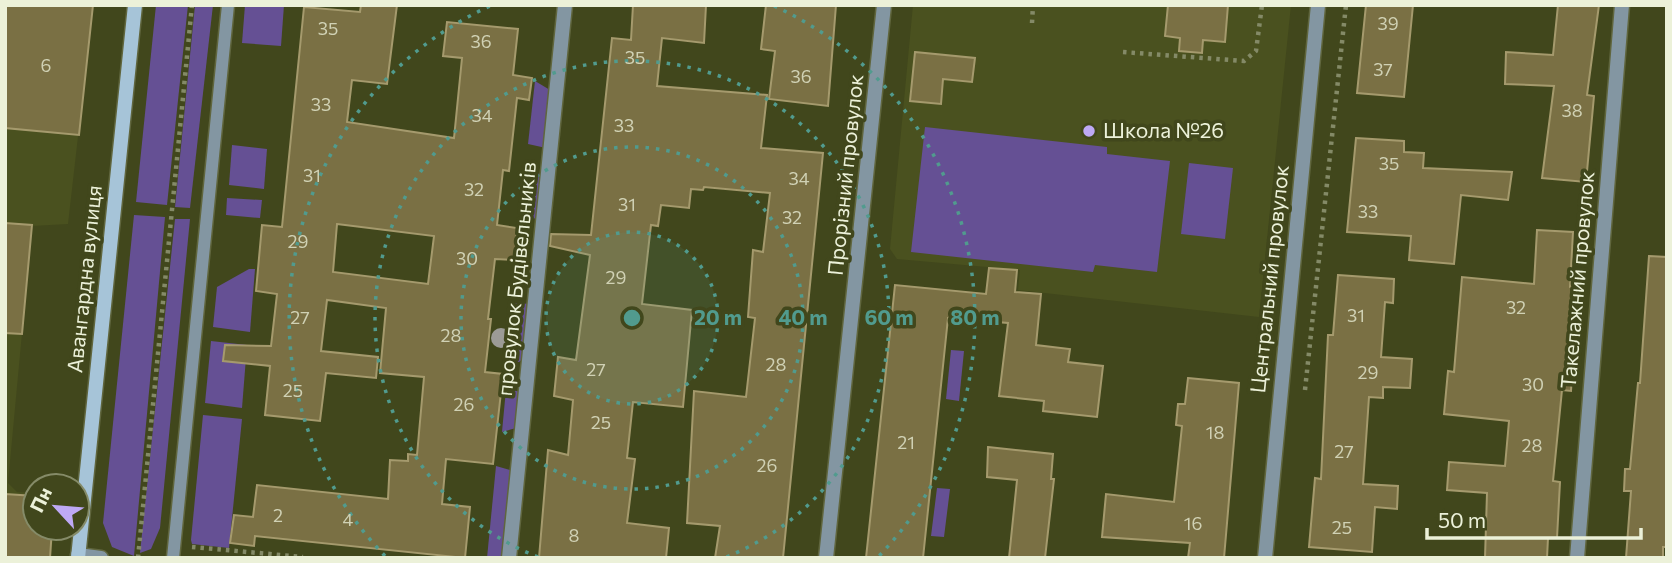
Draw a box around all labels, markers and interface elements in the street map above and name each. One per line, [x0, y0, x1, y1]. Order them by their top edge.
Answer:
house number: 39 [1377, 12, 1399, 34]
house number: 35 [318, 17, 338, 39]
house number: 36 [470, 30, 492, 52]
house number: 35 [625, 46, 645, 68]
house number: 6 [41, 54, 51, 76]
house number: 37 [1373, 58, 1393, 80]
house number: 36 [790, 65, 812, 87]
street label: Прорізний провулок [822, 73, 868, 277]
house number: 33 [311, 93, 331, 115]
house number: 38 [1561, 99, 1583, 121]
house number: 34 [471, 104, 493, 126]
house number: 33 [614, 114, 634, 136]
place label: Школа №26 [1103, 117, 1224, 142]
marker: Школа №26 [1081, 123, 1097, 139]
house number: 35 [1379, 152, 1399, 174]
street label: провулок Будівельників [491, 160, 540, 397]
house number: 31 [303, 164, 321, 186]
street label: Центральний провулок [1244, 164, 1293, 394]
house number: 34 [788, 167, 810, 189]
street label: Такелажний провулок [1555, 170, 1598, 390]
house number: 32 [464, 178, 484, 200]
street label: Авангардна вулиця [61, 184, 106, 374]
house number: 31 [618, 193, 636, 215]
house number: 33 [1358, 200, 1378, 222]
house number: 32 [782, 206, 802, 228]
house number: 29 [288, 230, 308, 252]
house number: 30 [456, 247, 478, 269]
house number: 29 [606, 266, 626, 288]
house number: 32 [1506, 296, 1526, 318]
text: 20 m [694, 304, 742, 329]
text: 40 m [778, 304, 828, 329]
text: 60 m [864, 304, 914, 329]
text: 80 m [950, 304, 1000, 329]
house number: 31 [1347, 304, 1365, 326]
house number: 27 [290, 306, 310, 328]
centre of rings [620, 306, 644, 330]
house number: 28 [441, 324, 462, 346]
house number: 28 [766, 353, 787, 375]
house number: 27 [586, 358, 606, 380]
house number: 29 [1358, 361, 1378, 383]
house number: 30 [1522, 373, 1544, 395]
house number: 25 [283, 379, 303, 401]
house number: 26 [454, 393, 474, 415]
house number: 25 [591, 411, 611, 433]
house number: 18 [1206, 421, 1224, 443]
house number: 21 [897, 431, 915, 453]
house number: 28 [1522, 434, 1543, 456]
house number: 27 [1334, 440, 1354, 462]
house number: 26 [757, 454, 777, 476]
north arrow [21, 472, 91, 542]
text: Пн [24, 483, 56, 516]
scale bar [1427, 496, 1640, 540]
house number: 2 [273, 504, 283, 526]
text: 50 m [1438, 507, 1486, 532]
house number: 4 [343, 508, 354, 530]
house number: 16 [1184, 512, 1202, 534]
house number: 25 [1332, 516, 1352, 538]
house number: 8 [569, 524, 580, 546]

